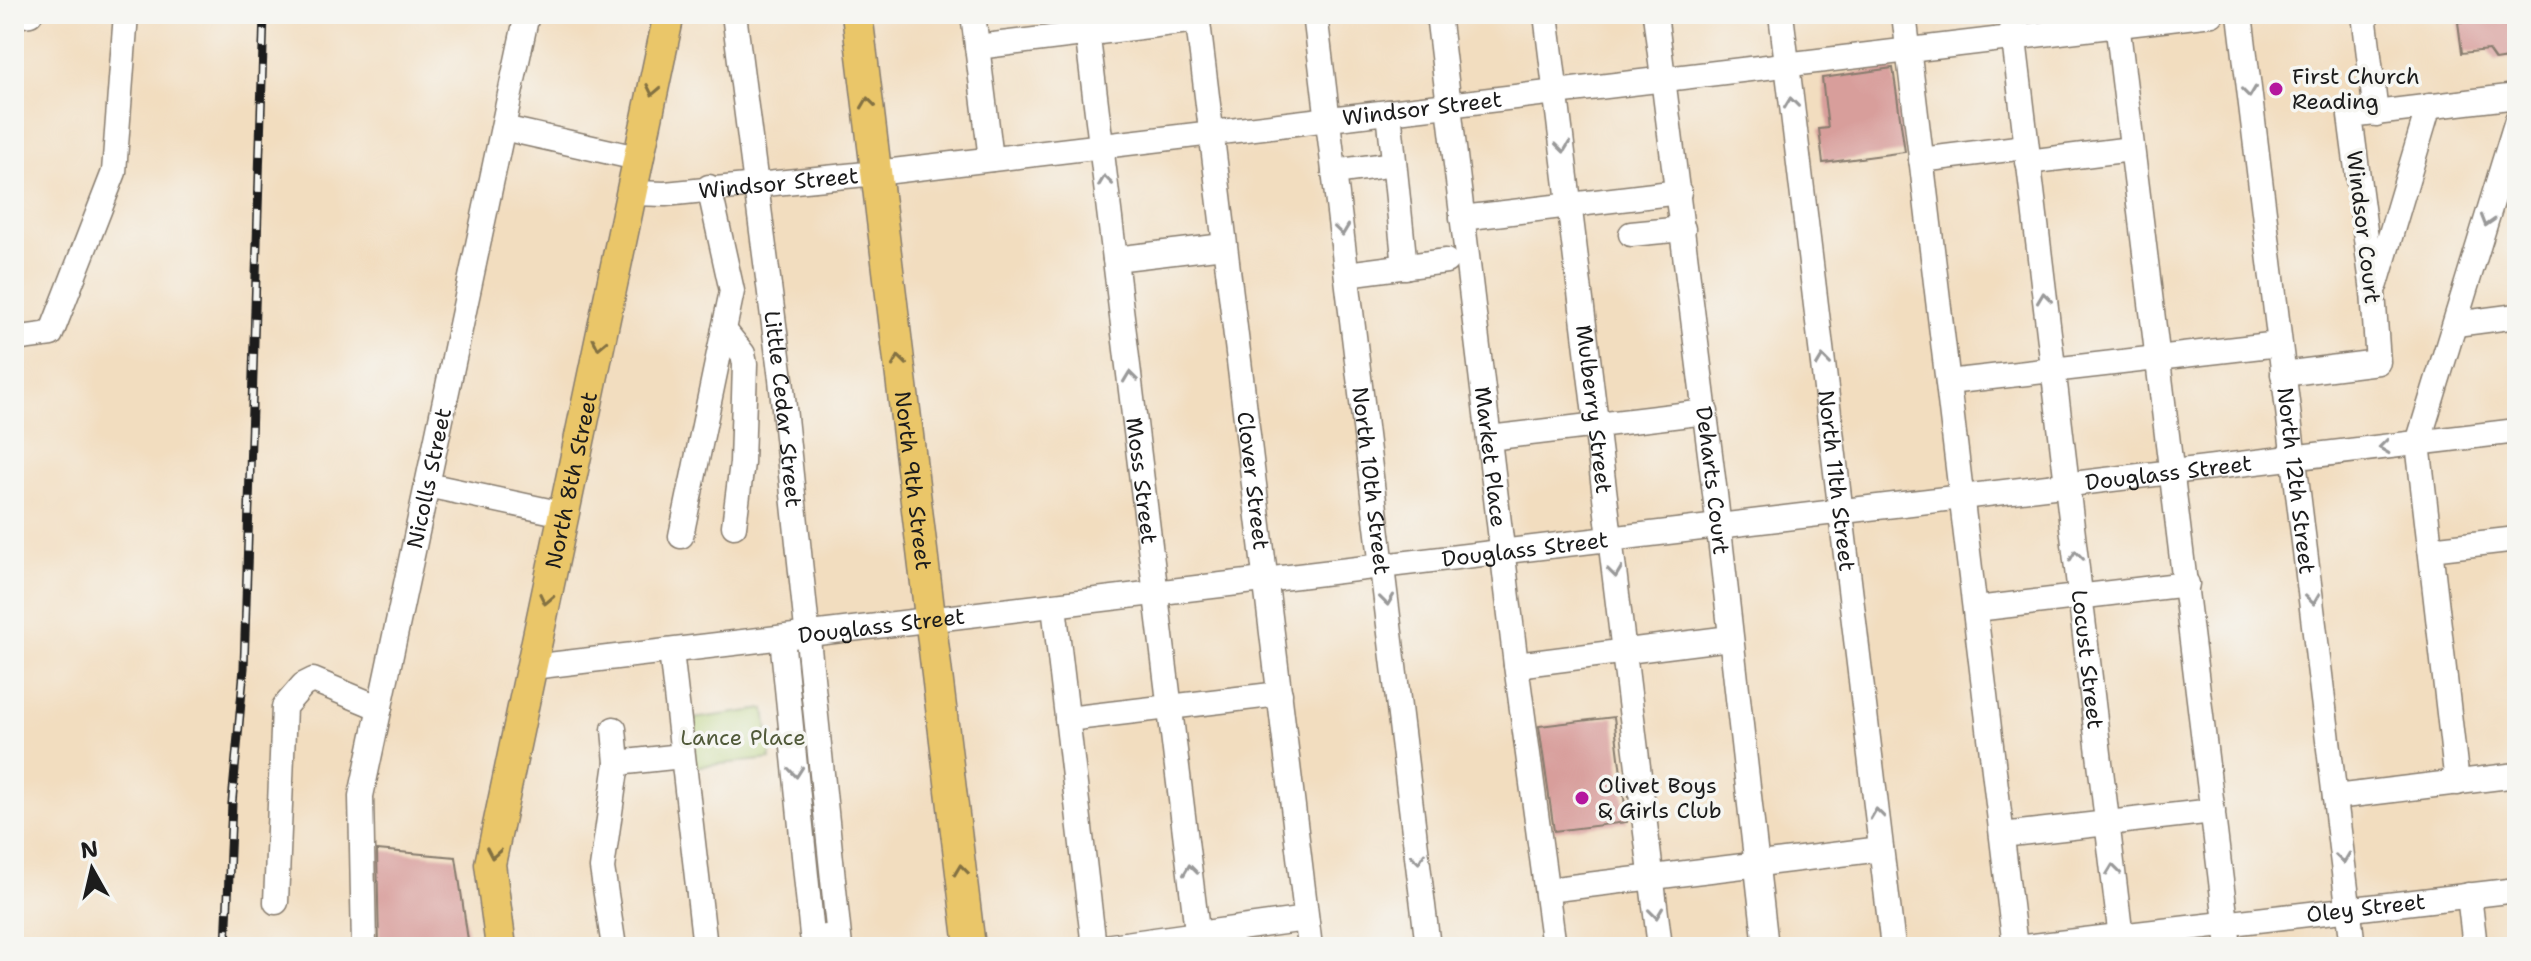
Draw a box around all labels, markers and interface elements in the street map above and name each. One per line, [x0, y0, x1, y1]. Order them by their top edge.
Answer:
place label: First Church Reading [2292, 62, 2420, 116]
marker: First Church Reading [2267, 80, 2285, 98]
one-way arrow [645, 83, 662, 97]
street label: Windsor Street [1341, 85, 1504, 132]
one-way arrow [2240, 85, 2257, 98]
one-way arrow [859, 96, 876, 109]
one-way arrow [1783, 96, 1800, 109]
one-way arrow [1555, 141, 1572, 154]
street label: Windsor Court [2340, 149, 2387, 305]
street label: Windsor Street [697, 161, 860, 206]
one-way arrow [1097, 174, 1114, 188]
one-way arrow [2480, 214, 2496, 228]
one-way arrow [1333, 224, 1350, 237]
one-way arrow [2036, 291, 2053, 305]
street label: Little Cedar Street [757, 309, 808, 509]
street label: Mulberry Street [1569, 323, 1618, 495]
one-way arrow [591, 337, 608, 351]
one-way arrow [891, 354, 908, 368]
one-way arrow [1814, 354, 1831, 367]
one-way arrow [1121, 371, 1138, 384]
street label: North 10th Street [1345, 385, 1397, 576]
street label: Market Place [1468, 385, 1513, 529]
street label: North 12th Street [2270, 386, 2322, 576]
street label: North 11th Street [1811, 388, 1862, 573]
street label: North 8th Street [539, 389, 604, 571]
street label: North 9th Street [888, 389, 938, 572]
street label: Nicolls Street [400, 405, 458, 551]
street label: Deharts Court [1689, 405, 1736, 556]
street label: Clover Street [1230, 410, 1276, 551]
street label: Moss Street [1119, 416, 1164, 546]
one-way arrow [2377, 438, 2391, 455]
street label: Douglass Street [2084, 449, 2253, 497]
street label: Douglass Street [1440, 525, 1610, 574]
one-way arrow [2068, 549, 2085, 563]
one-way arrow [1606, 565, 1623, 579]
street label: Locust Street [2065, 588, 2110, 731]
one-way arrow [538, 592, 555, 605]
one-way arrow [1378, 593, 1395, 607]
one-way arrow [2304, 593, 2321, 606]
street label: Douglass Street [797, 602, 966, 650]
park label: Lance Place [680, 723, 806, 752]
one-way arrow [787, 766, 804, 779]
place label: Olivet Boys & Girls Club [1598, 771, 1722, 825]
marker: Olivet Boys & Girls Club [1573, 789, 1591, 807]
one-way arrow [1869, 807, 1886, 821]
north arrow [52, 829, 132, 909]
text: N [79, 834, 100, 865]
one-way arrow [485, 847, 502, 860]
one-way arrow [1409, 852, 1426, 865]
one-way arrow [2334, 852, 2351, 865]
one-way arrow [953, 863, 970, 876]
one-way arrow [1181, 863, 1198, 876]
one-way arrow [2105, 863, 2122, 876]
street label: Oley Street [2305, 887, 2427, 929]
one-way arrow [1648, 907, 1665, 920]

